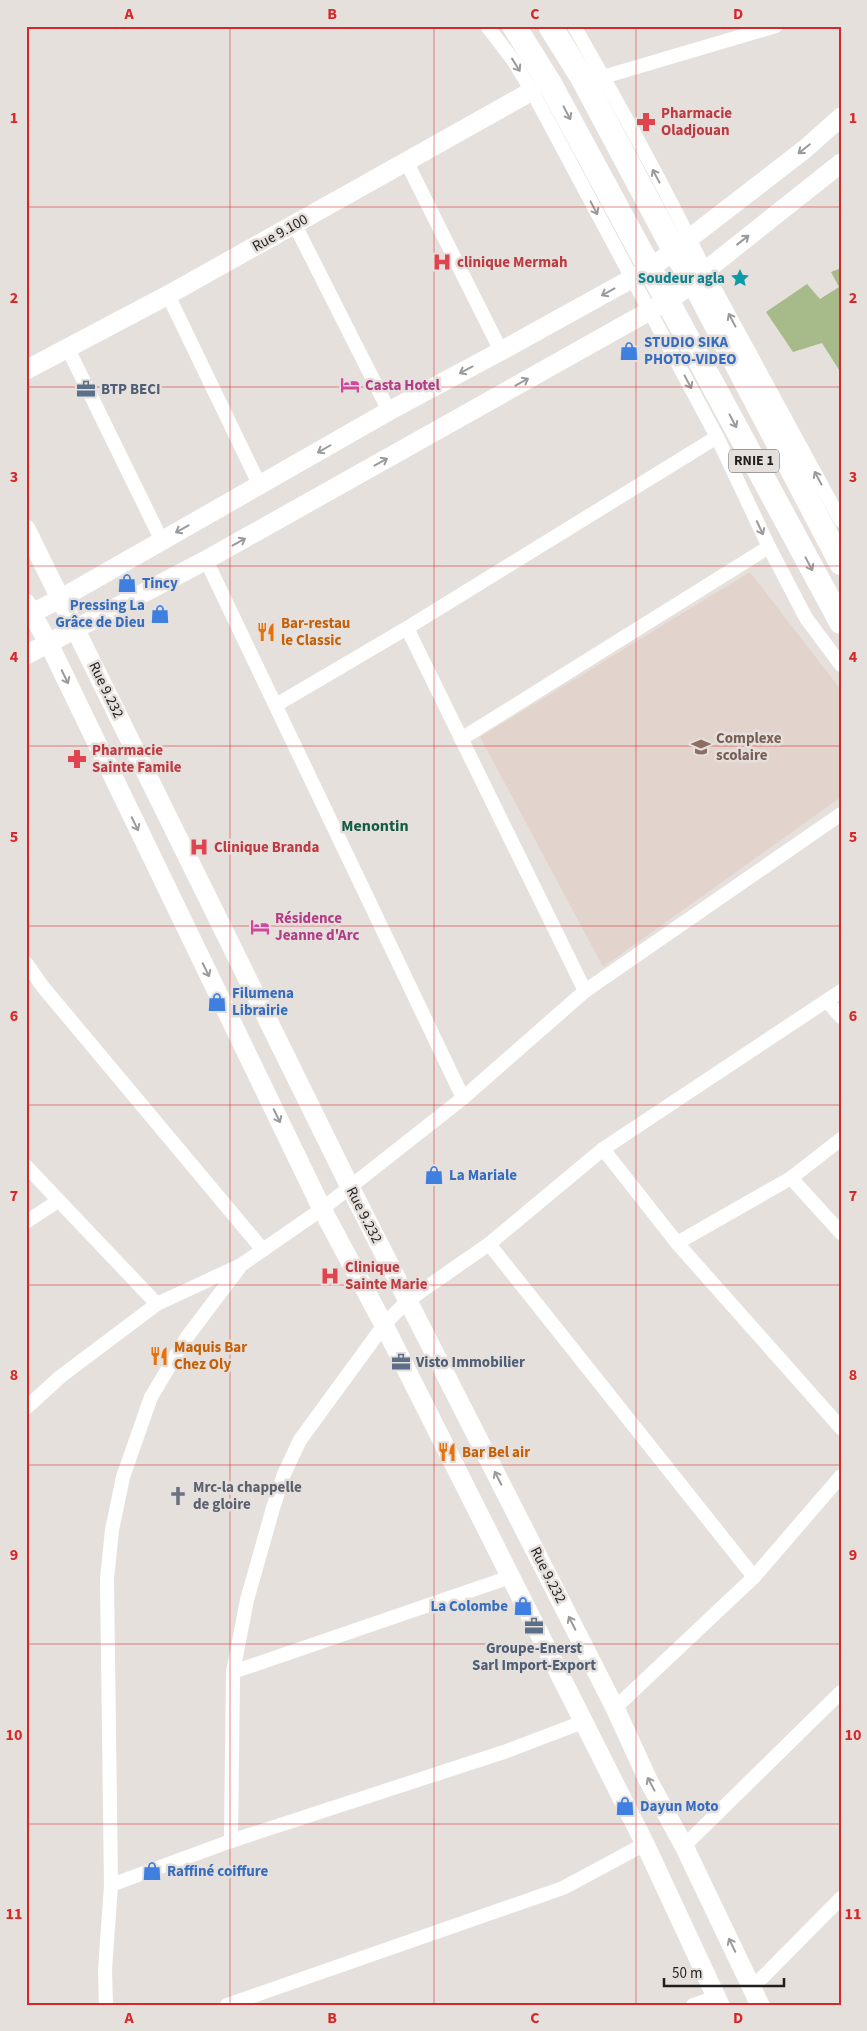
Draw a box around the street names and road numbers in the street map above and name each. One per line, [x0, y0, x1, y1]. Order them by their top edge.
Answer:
street label: Rue 9.100 [248, 209, 312, 257]
road number: RNIE 1 [729, 450, 779, 472]
street label: Rue 9.232 [83, 658, 129, 722]
street label: Rue 9.232 [341, 1183, 387, 1247]
street label: Rue 9.232 [525, 1543, 571, 1607]

